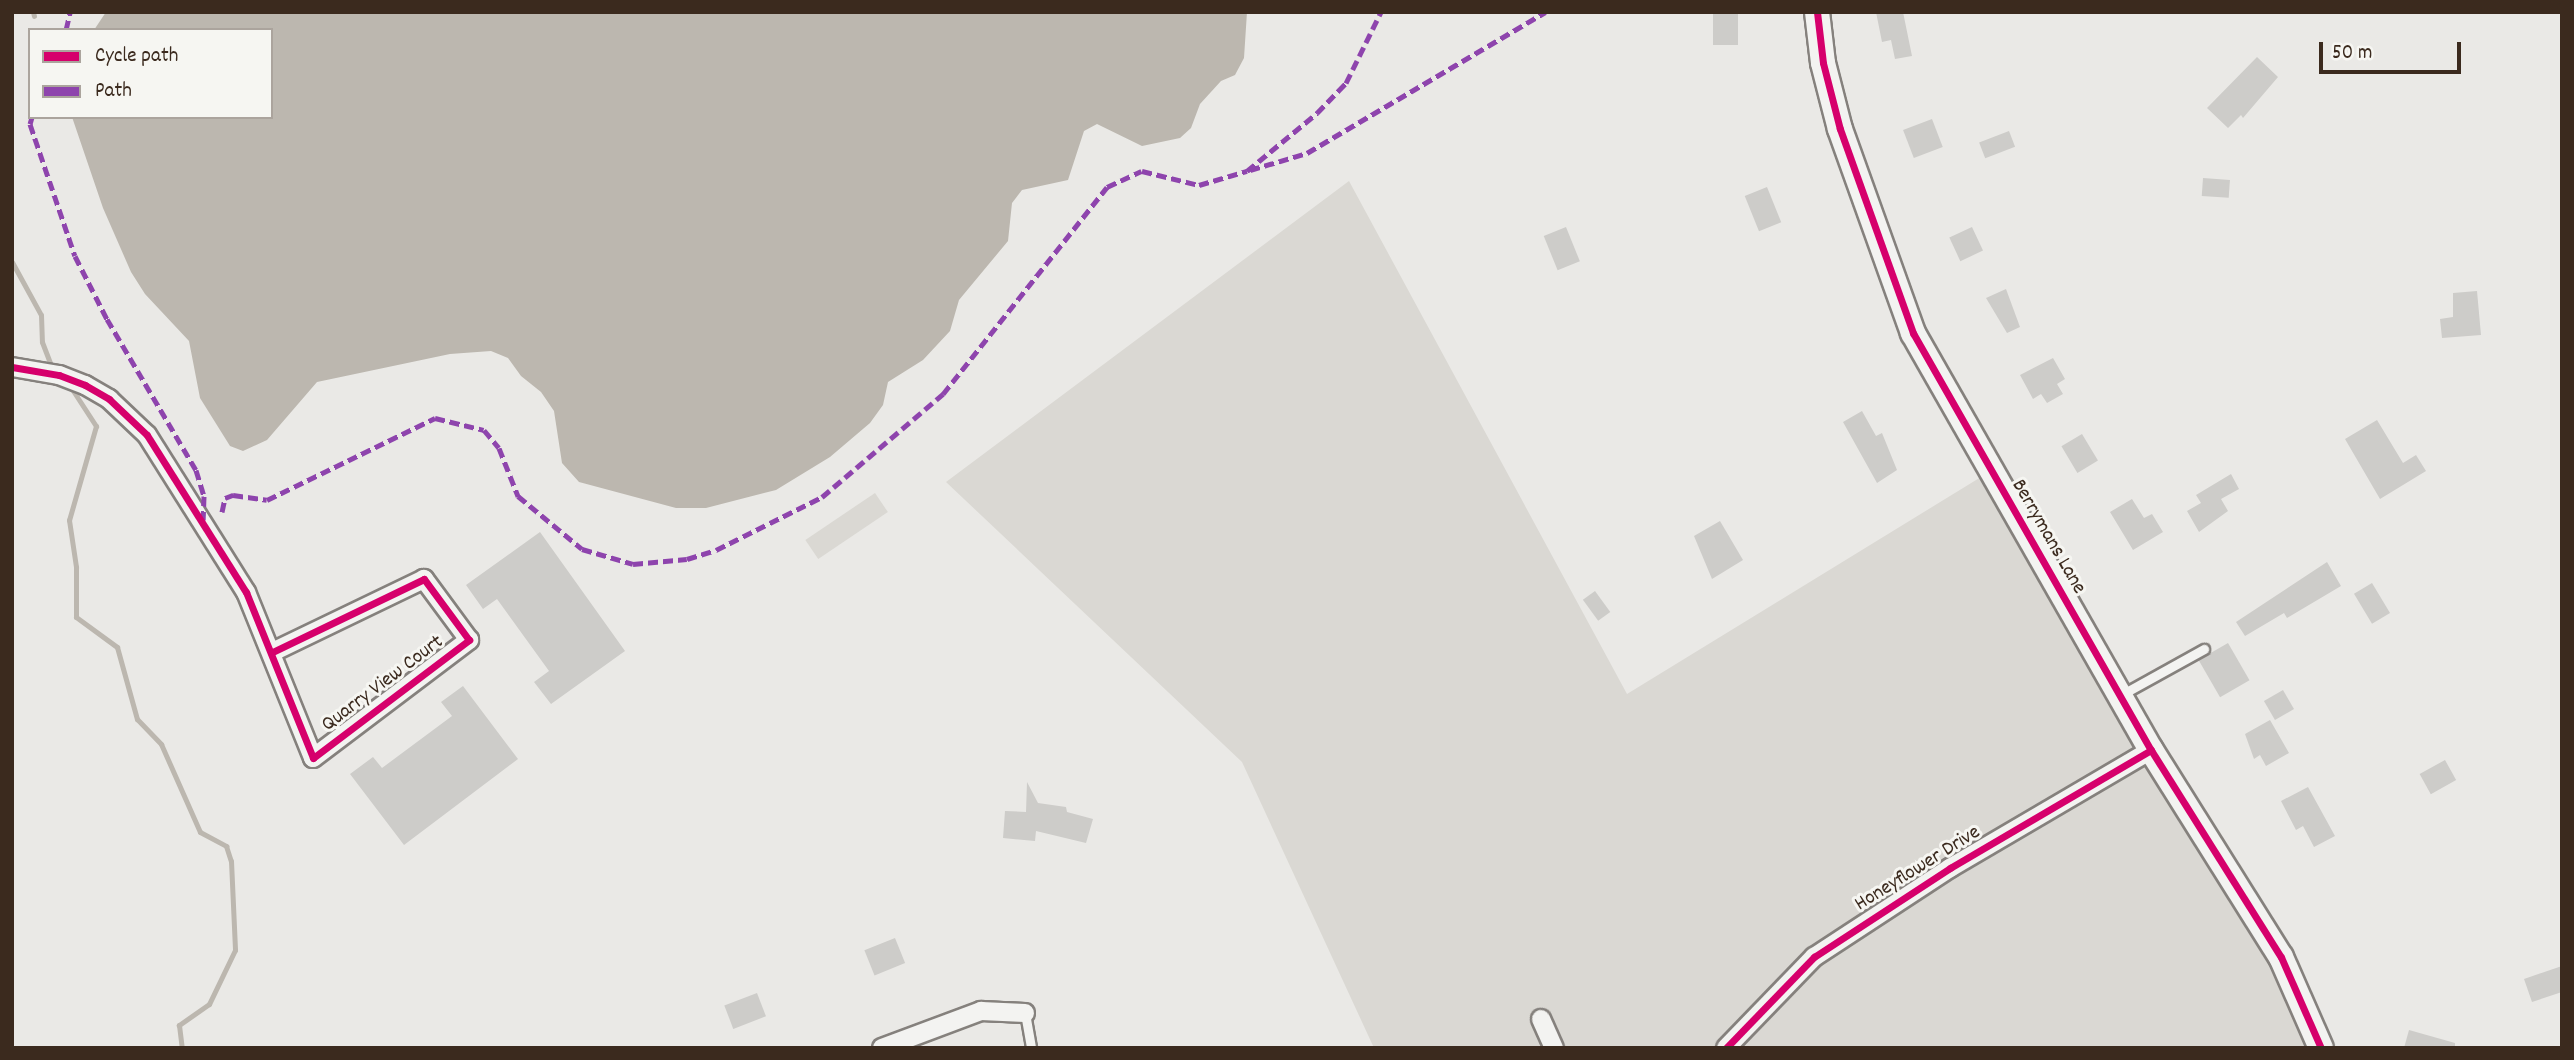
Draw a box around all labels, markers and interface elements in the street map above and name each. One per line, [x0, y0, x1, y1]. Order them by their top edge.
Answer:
legend [28, 28, 273, 119]
scale bar [2322, 28, 2464, 72]
text: 50 m [2332, 39, 2372, 69]
text: Cycle path [95, 42, 178, 72]
text: Path [95, 77, 132, 107]
street label: Berrymans Lane [2005, 475, 2091, 599]
street label: Quarry View Court [317, 630, 449, 738]
street label: Honeyflower Drive [1851, 820, 1985, 918]

